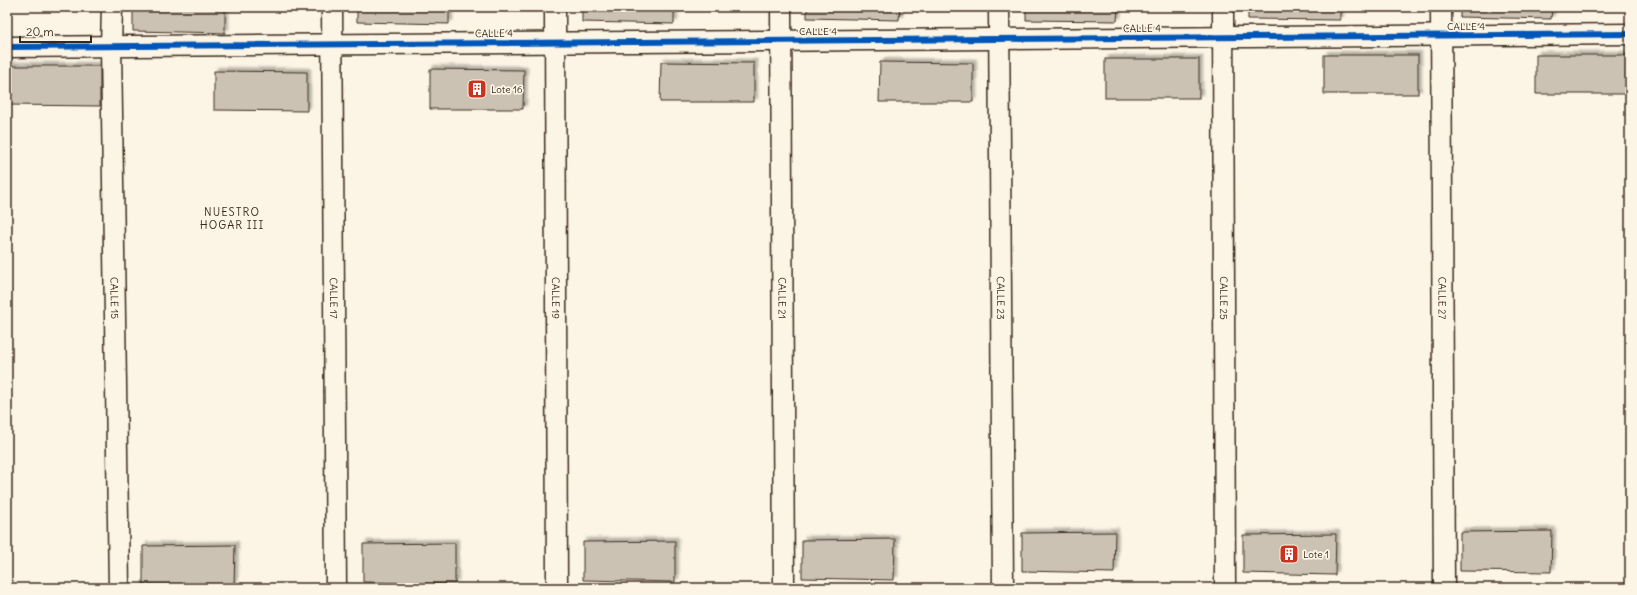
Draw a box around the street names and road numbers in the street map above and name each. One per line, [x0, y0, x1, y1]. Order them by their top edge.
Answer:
street label: CALLE 4 [1447, 20, 1485, 33]
street label: CALLE 4 [1123, 22, 1161, 35]
street label: CALLE 4 [799, 25, 837, 38]
street label: CALLE 4 [475, 27, 513, 40]
street label: CALLE 23 [994, 276, 1007, 320]
street label: CALLE 25 [1217, 276, 1230, 320]
street label: CALLE 15 [107, 277, 121, 319]
street label: CALLE 17 [327, 277, 340, 319]
street label: CALLE 19 [549, 277, 562, 319]
street label: CALLE 21 [775, 277, 789, 319]
street label: CALLE 27 [1435, 277, 1449, 319]

